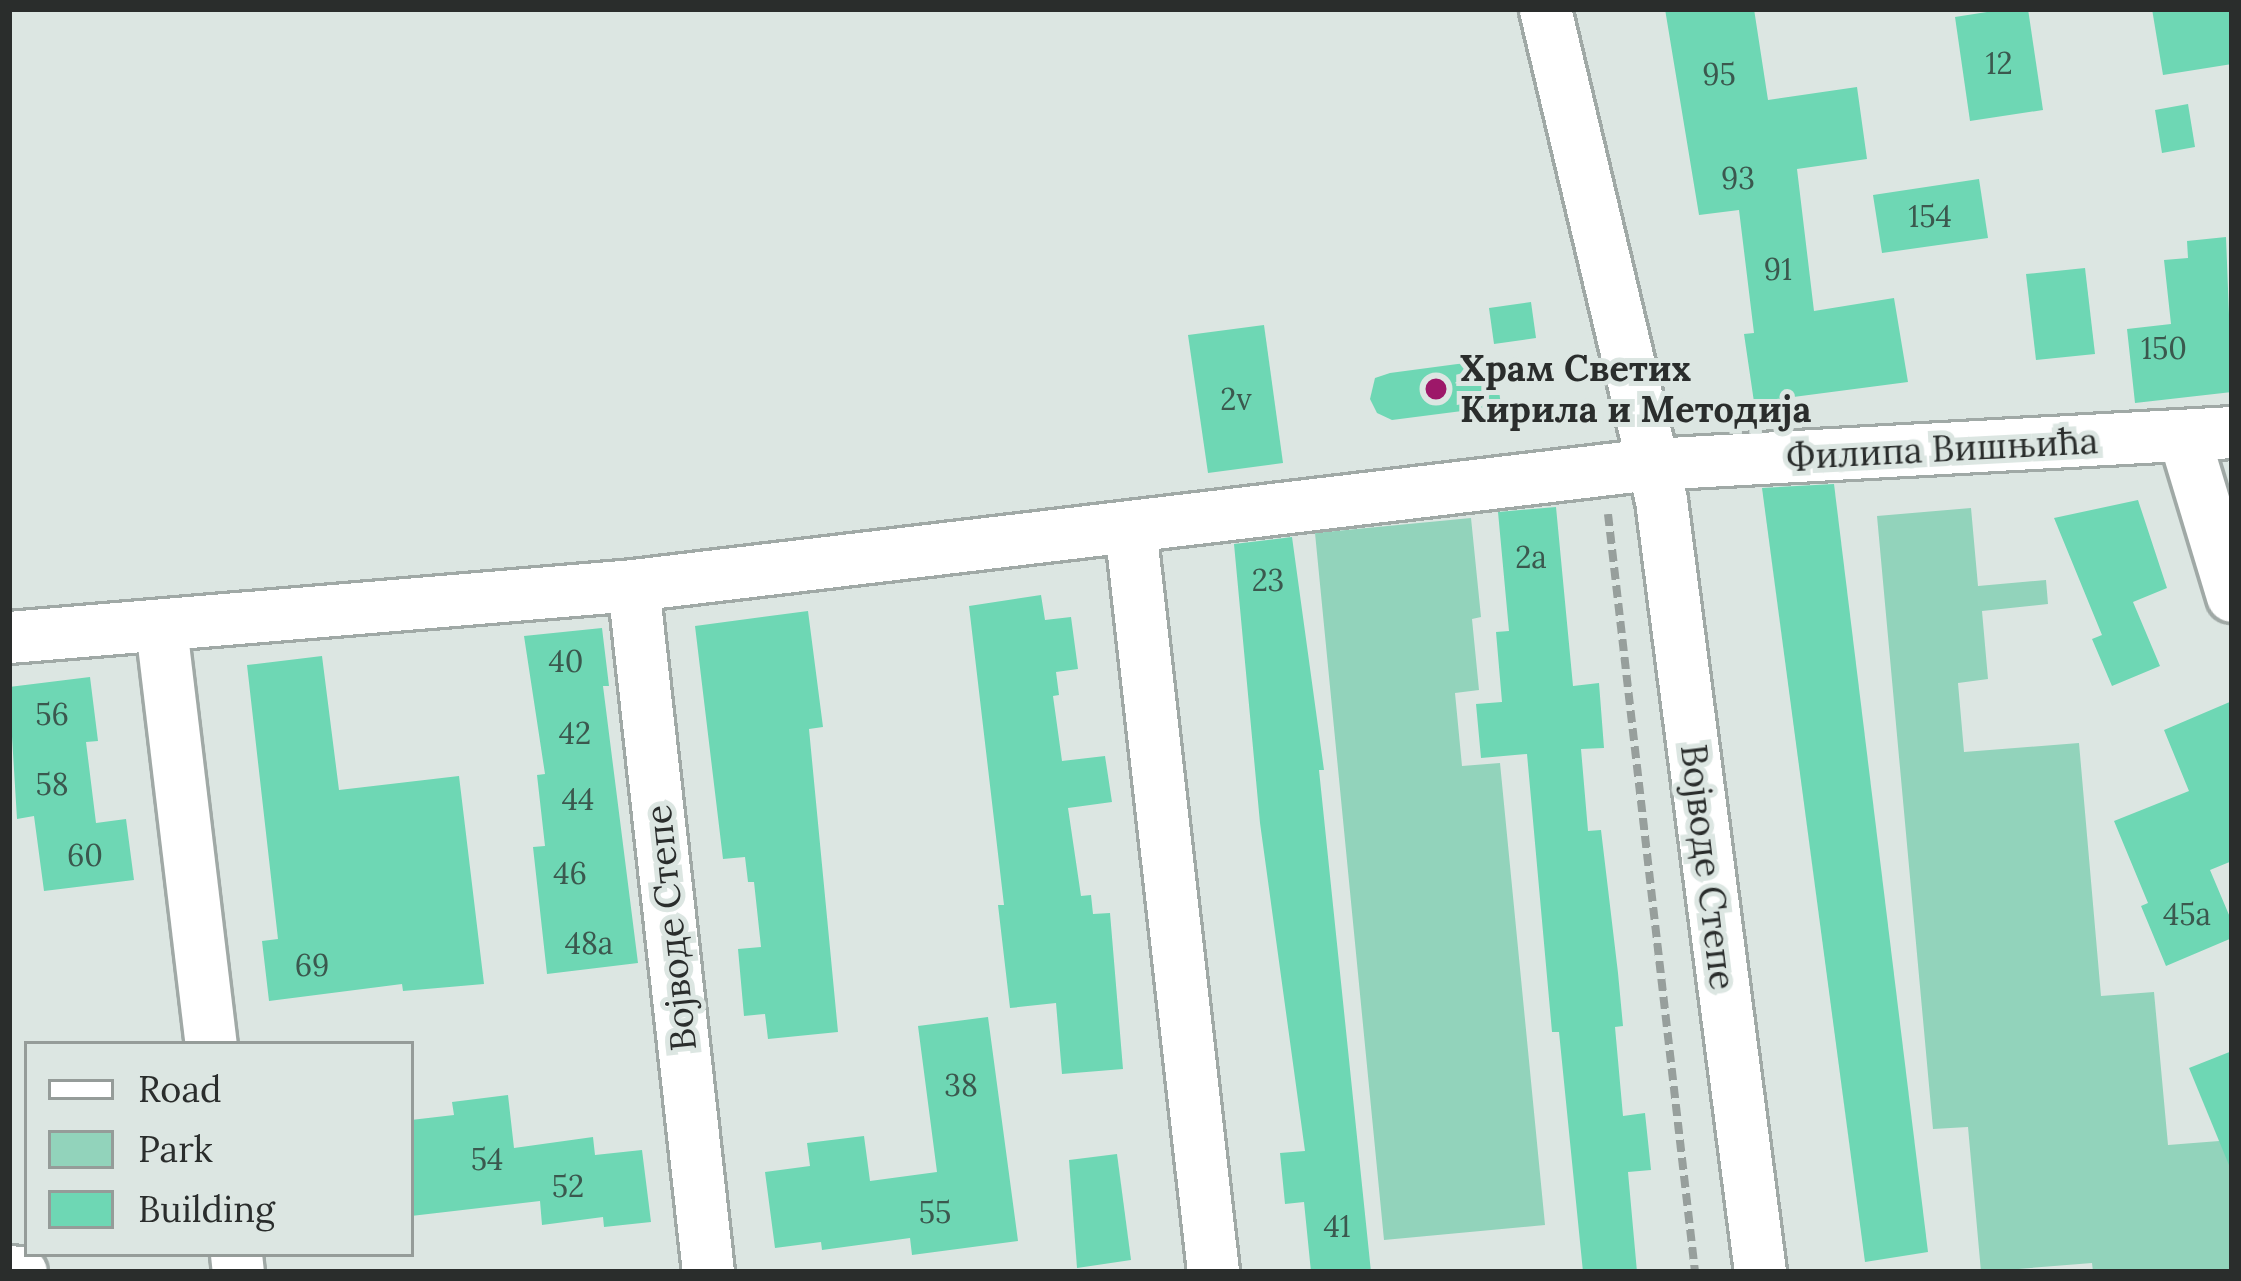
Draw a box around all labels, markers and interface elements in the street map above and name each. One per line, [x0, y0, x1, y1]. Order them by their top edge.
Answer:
house number: 12 [1985, 45, 2013, 81]
house number: 95 [1702, 56, 1736, 92]
house number: 93 [1721, 160, 1755, 196]
house number: 154 [1908, 198, 1952, 234]
house number: 91 [1764, 251, 1792, 287]
house number: 150 [2141, 330, 2187, 366]
place label: Храм Светих Кирила и Методија [1460, 346, 1811, 431]
marker: Храм Светих Кирила и Методија [1423, 376, 1449, 402]
house number: 2v [1220, 381, 1252, 417]
street label: Филипа Вишњића [1785, 419, 2099, 479]
house number: 2a [1515, 539, 1547, 575]
house number: 23 [1252, 562, 1284, 598]
house number: 40 [549, 643, 583, 679]
house number: 56 [35, 696, 69, 732]
house number: 42 [559, 715, 591, 751]
street label: Војводе Степе [1672, 742, 1744, 992]
house number: 58 [35, 766, 69, 802]
house number: 44 [562, 781, 594, 817]
street label: Војводе Степе [637, 803, 705, 1053]
house number: 60 [67, 837, 103, 873]
house number: 46 [553, 855, 587, 891]
house number: 45a [2163, 896, 2211, 932]
house number: 48a [565, 925, 613, 961]
house number: 69 [295, 947, 329, 983]
legend [24, 1041, 414, 1257]
text: Road [138, 1066, 222, 1112]
house number: 38 [944, 1067, 978, 1103]
text: Park [138, 1126, 213, 1172]
house number: 54 [471, 1141, 503, 1177]
house number: 52 [552, 1168, 584, 1204]
text: Building [138, 1186, 275, 1232]
house number: 55 [919, 1194, 951, 1230]
house number: 41 [1323, 1208, 1351, 1244]

